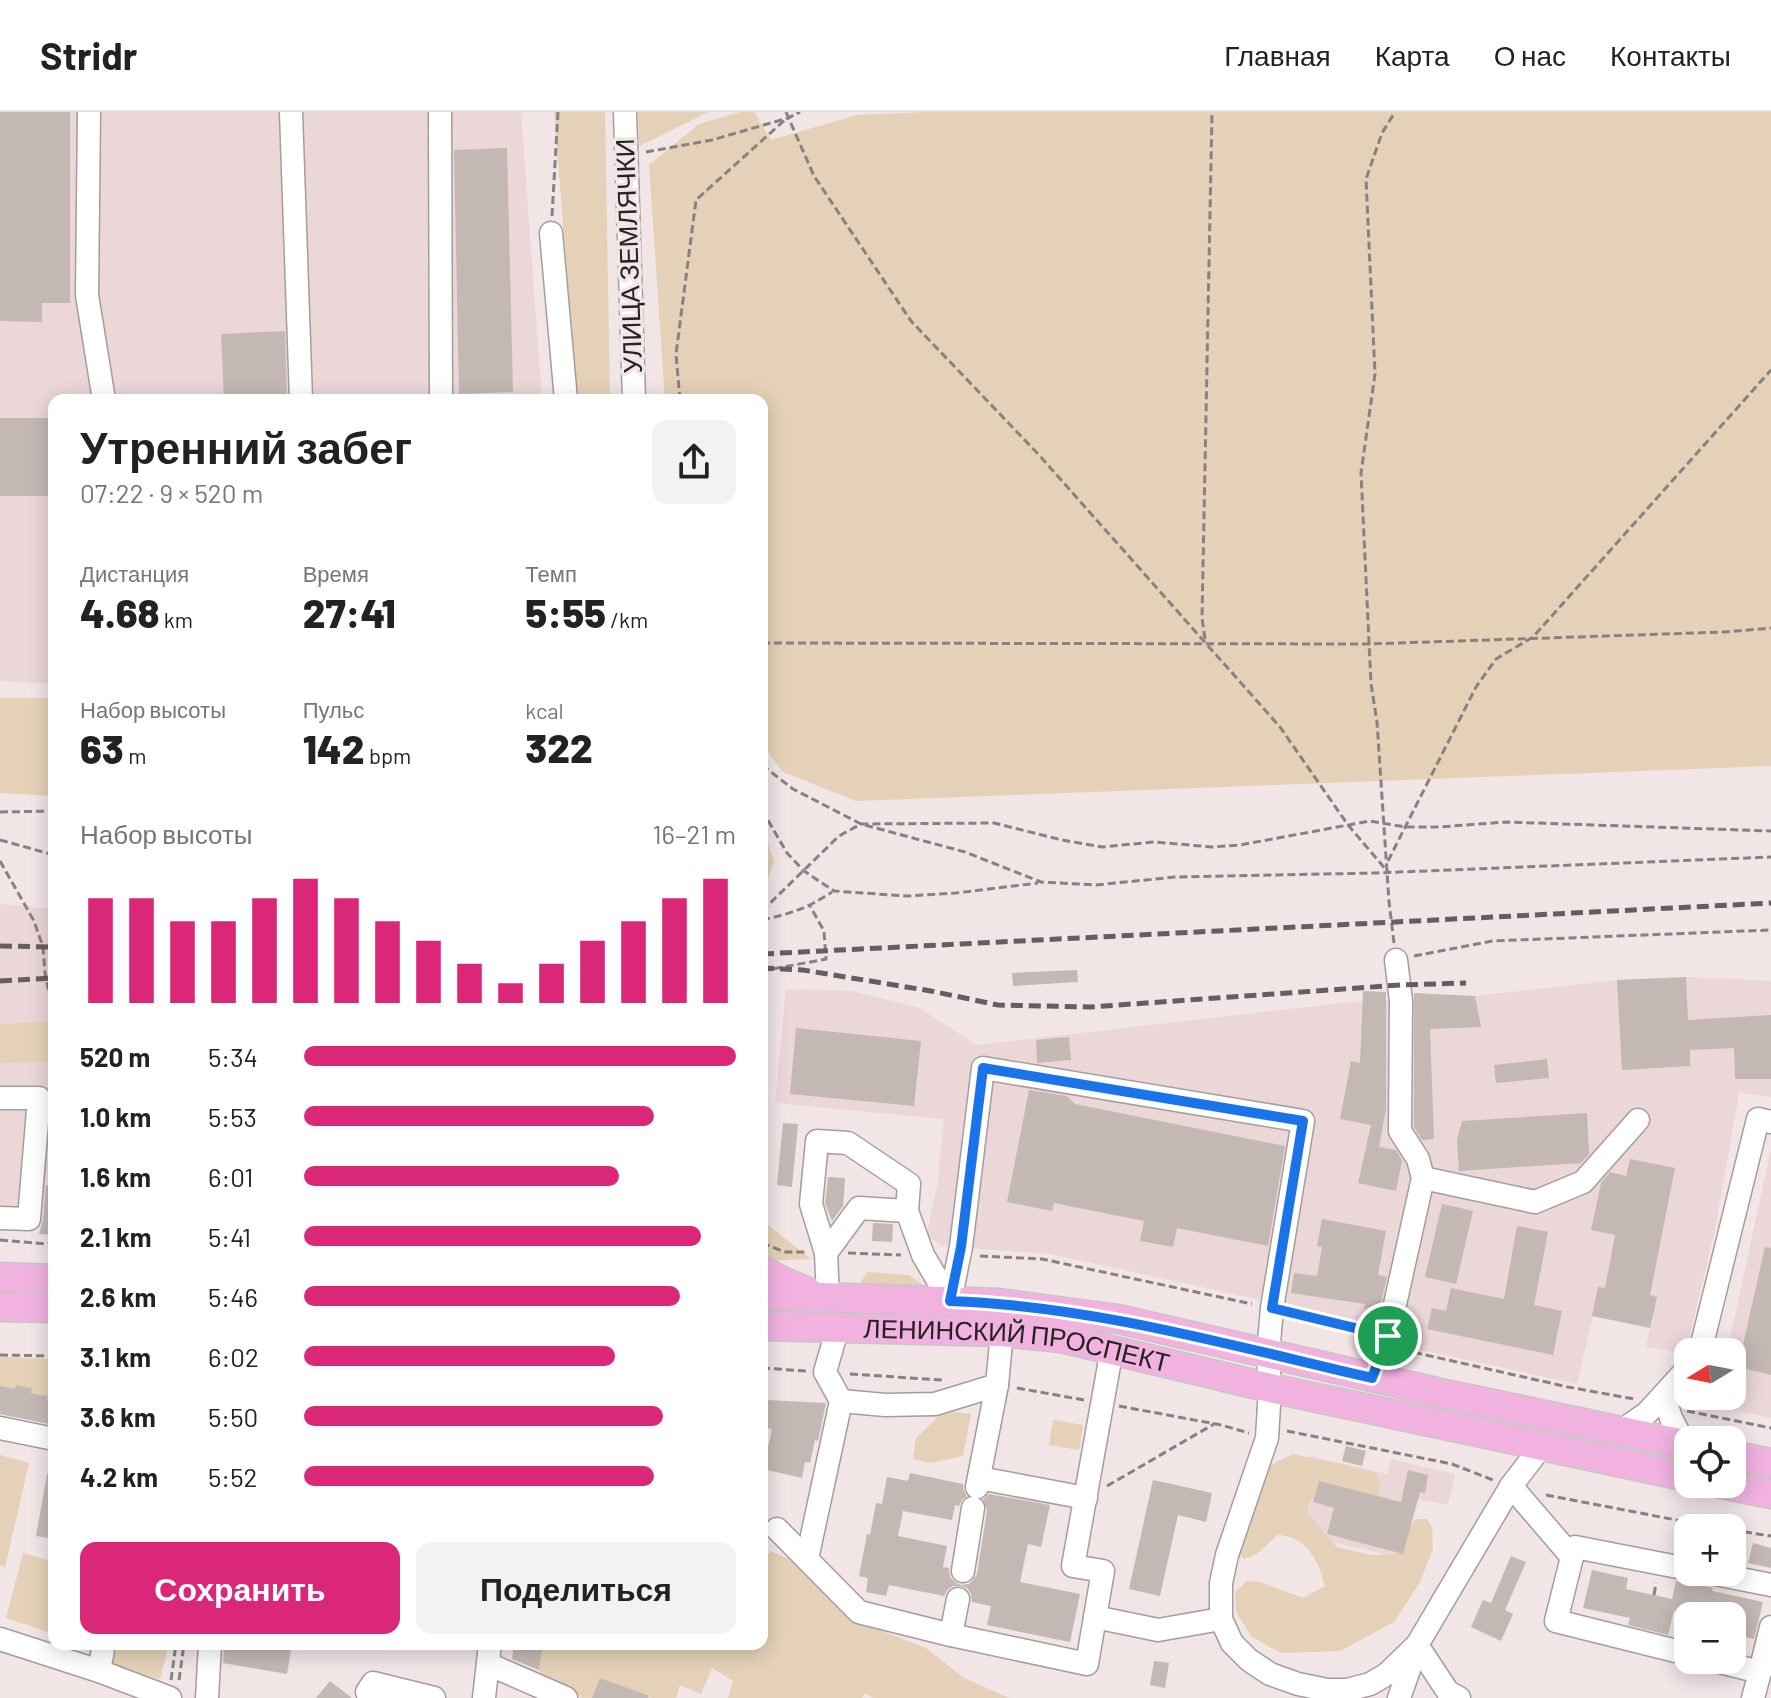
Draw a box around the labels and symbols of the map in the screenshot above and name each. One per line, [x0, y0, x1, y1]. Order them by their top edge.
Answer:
street label: УЛИЦА ЗЕМЛЯЧКИ [608, 138, 647, 374]
pin [1354, 1302, 1422, 1370]
street label: ЛЕНИНСКИЙ ПРОСПЕКТ [863, 1312, 1173, 1377]
north arrow [1674, 1338, 1746, 1410]

